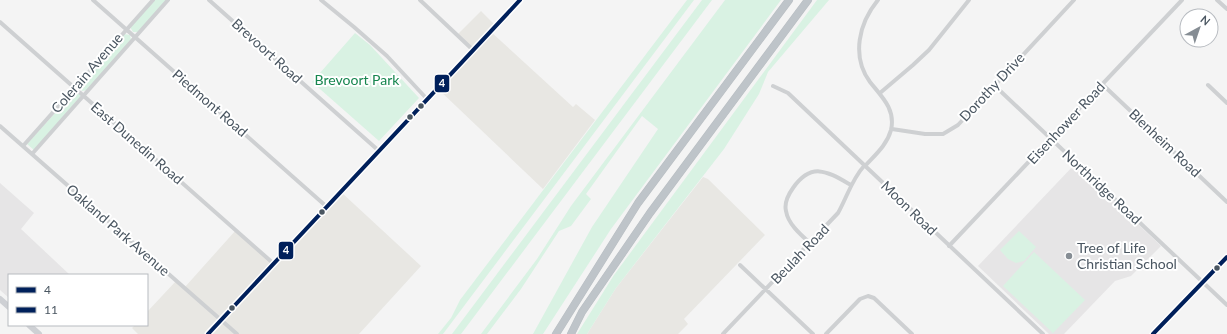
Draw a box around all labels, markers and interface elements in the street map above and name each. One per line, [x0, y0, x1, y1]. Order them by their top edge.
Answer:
north arrow [1179, 8, 1219, 48]
text: N [1198, 12, 1213, 28]
street label: Brevoort Road [229, 15, 306, 87]
street label: Colerain Avenue [47, 29, 126, 116]
street label: Dorothy Drive [956, 49, 1028, 124]
street label: Piedmont Road [169, 65, 251, 140]
park label: Brevoort Park [315, 71, 400, 88]
line badge: 4 [434, 74, 450, 93]
text: 4 [439, 76, 446, 89]
street label: Eisenhower Road [1023, 78, 1108, 167]
street label: East Dunedin Road [88, 98, 187, 187]
unlabelled marker [416, 101, 426, 111]
street label: Blenheim Road [1126, 105, 1205, 180]
unlabelled marker [405, 112, 415, 122]
street label: Northridge Road [1059, 146, 1145, 228]
street label: Moon Road [878, 177, 941, 238]
street label: Oakland Park Avenue [63, 180, 173, 279]
unlabelled marker [317, 207, 327, 217]
street label: Beulah Road [767, 220, 832, 287]
place label: Tree of Life Christian School [1077, 239, 1177, 272]
line badge: 4 [278, 241, 294, 260]
text: 4 [283, 243, 290, 256]
marker: Tree of Life Christian School [1064, 251, 1074, 261]
unlabelled marker [1212, 263, 1222, 273]
legend [8, 274, 148, 326]
text: 4 [44, 282, 51, 297]
text: 11 [44, 302, 58, 317]
unlabelled marker [227, 303, 237, 313]

